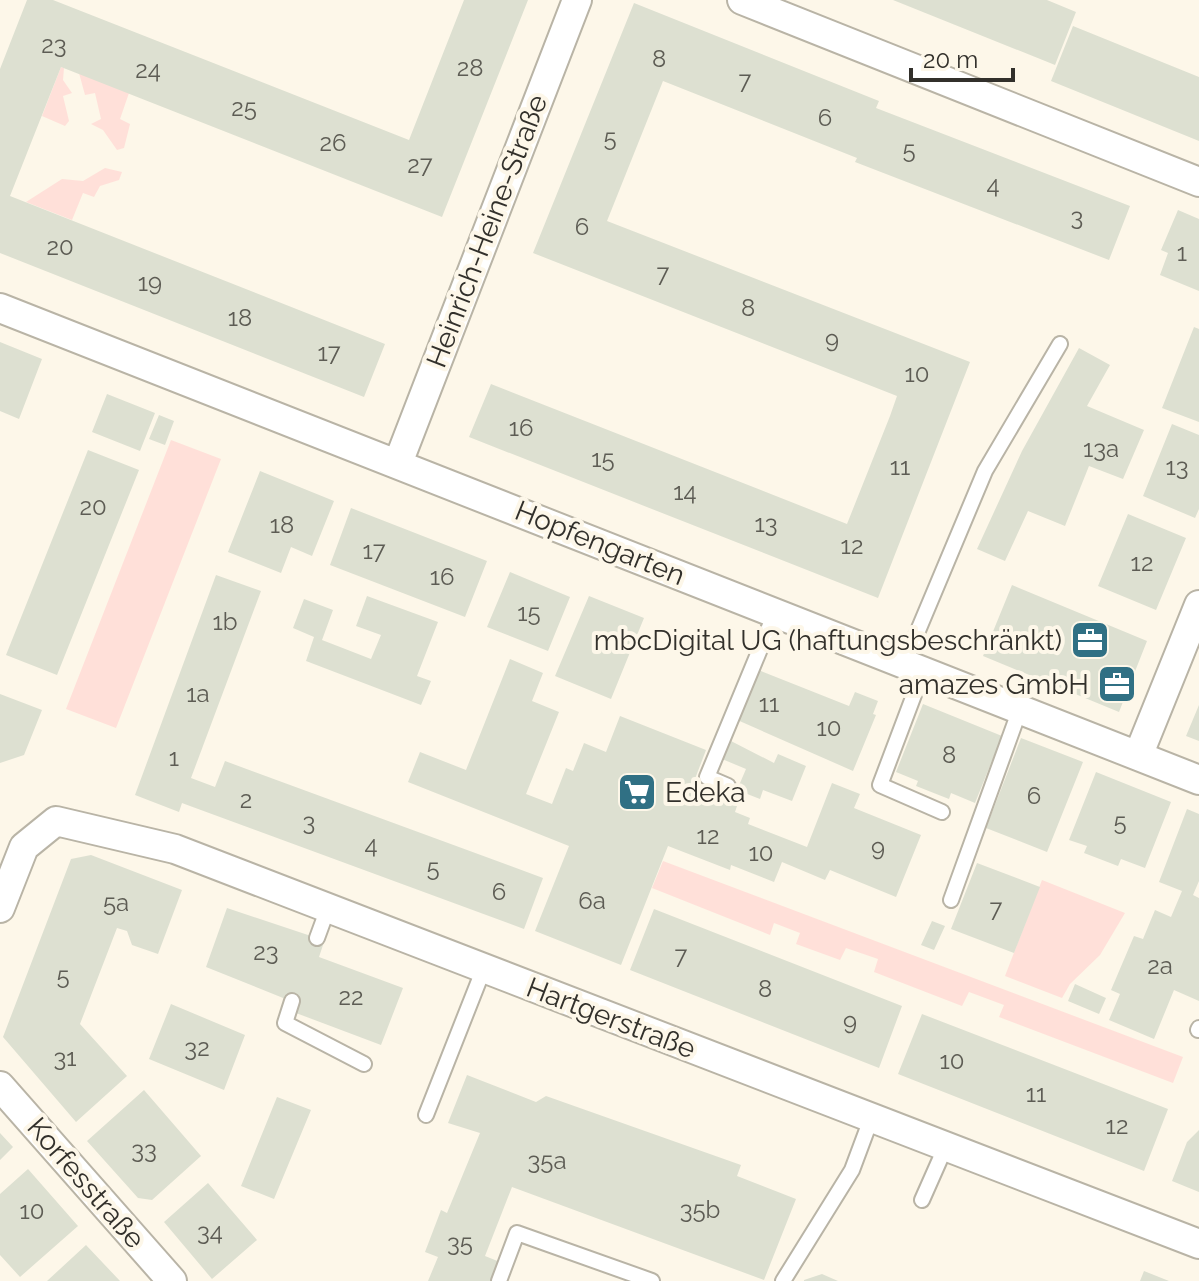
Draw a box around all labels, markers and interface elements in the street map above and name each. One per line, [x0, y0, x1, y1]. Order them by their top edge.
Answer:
house number: 23 [41, 30, 67, 59]
scale bar [911, 32, 1013, 82]
house number: 8 [652, 44, 666, 73]
text: 20 m [923, 45, 978, 74]
house number: 28 [457, 53, 483, 82]
house number: 24 [135, 55, 161, 84]
house number: 7 [739, 66, 752, 95]
street label: Heinrich-Heine-Straße [420, 90, 554, 372]
house number: 25 [231, 93, 257, 122]
house number: 6 [818, 103, 832, 132]
house number: 5 [603, 123, 617, 152]
house number: 26 [320, 128, 346, 157]
house number: 5 [902, 135, 916, 164]
house number: 27 [407, 150, 433, 179]
house number: 4 [986, 170, 1000, 199]
house number: 3 [1071, 202, 1083, 231]
house number: 6 [575, 212, 589, 241]
house number: 20 [46, 232, 74, 261]
house number: 1 [1177, 238, 1187, 267]
house number: 7 [657, 259, 670, 288]
house number: 19 [138, 268, 162, 297]
house number: 8 [741, 293, 755, 322]
house number: 18 [228, 303, 252, 332]
house number: 9 [825, 325, 839, 354]
house number: 17 [318, 338, 341, 367]
house number: 10 [905, 359, 929, 388]
house number: 16 [509, 413, 533, 442]
house number: 13a [1083, 434, 1119, 463]
house number: 15 [591, 444, 615, 473]
house number: 11 [890, 452, 910, 481]
house number: 13 [1165, 452, 1189, 481]
house number: 14 [673, 477, 697, 506]
house number: 20 [79, 492, 107, 521]
street label: Hopfengarten [510, 494, 690, 592]
house number: 13 [754, 509, 778, 538]
house number: 18 [270, 510, 294, 539]
house number: 12 [841, 531, 863, 560]
house number: 17 [363, 536, 386, 565]
house number: 12 [1131, 548, 1153, 577]
house number: 16 [430, 562, 454, 591]
house number: 15 [517, 598, 541, 627]
house number: 1b [212, 607, 238, 636]
office icon: mbcDigital UG (haftungsbeschränkt) [1069, 619, 1111, 661]
place label: mbcDigital UG (haftungsbeschränkt) [594, 624, 1062, 657]
office icon: amazes GmbH [1096, 663, 1138, 705]
place label: amazes GmbH [899, 668, 1089, 701]
house number: 1a [186, 679, 210, 708]
house number: 11 [759, 689, 779, 718]
house number: 10 [817, 713, 841, 742]
house number: 8 [942, 740, 956, 769]
house number: 1 [169, 743, 179, 772]
supermarket icon: Edeka [616, 771, 658, 813]
place label: Edeka [665, 776, 746, 809]
house number: 6 [1027, 781, 1041, 810]
house number: 2 [240, 785, 252, 814]
house number: 3 [303, 807, 315, 836]
house number: 5 [1113, 807, 1127, 836]
house number: 12 [697, 821, 719, 850]
house number: 4 [364, 830, 378, 859]
house number: 9 [871, 833, 885, 862]
house number: 10 [749, 838, 773, 867]
house number: 5 [426, 853, 440, 882]
house number: 6 [492, 877, 506, 906]
house number: 6a [578, 886, 606, 915]
house number: 5a [103, 888, 129, 917]
house number: 7 [990, 894, 1003, 923]
house number: 23 [253, 937, 279, 966]
house number: 7 [675, 941, 688, 970]
house number: 2a [1147, 951, 1173, 980]
house number: 5 [56, 961, 70, 990]
street label: Hartgerstraße [522, 971, 700, 1065]
house number: 8 [758, 974, 772, 1003]
house number: 22 [338, 982, 364, 1011]
house number: 9 [843, 1007, 857, 1036]
house number: 32 [184, 1033, 210, 1062]
house number: 31 [53, 1043, 77, 1072]
house number: 10 [940, 1046, 964, 1075]
house number: 11 [1026, 1079, 1046, 1108]
street label: Korfesstraße [20, 1111, 152, 1255]
house number: 12 [1106, 1111, 1128, 1140]
house number: 33 [131, 1135, 157, 1164]
house number: 35a [528, 1146, 566, 1175]
house number: 35b [680, 1195, 720, 1224]
house number: 10 [20, 1196, 44, 1225]
house number: 34 [197, 1217, 223, 1246]
house number: 35 [447, 1228, 473, 1257]

